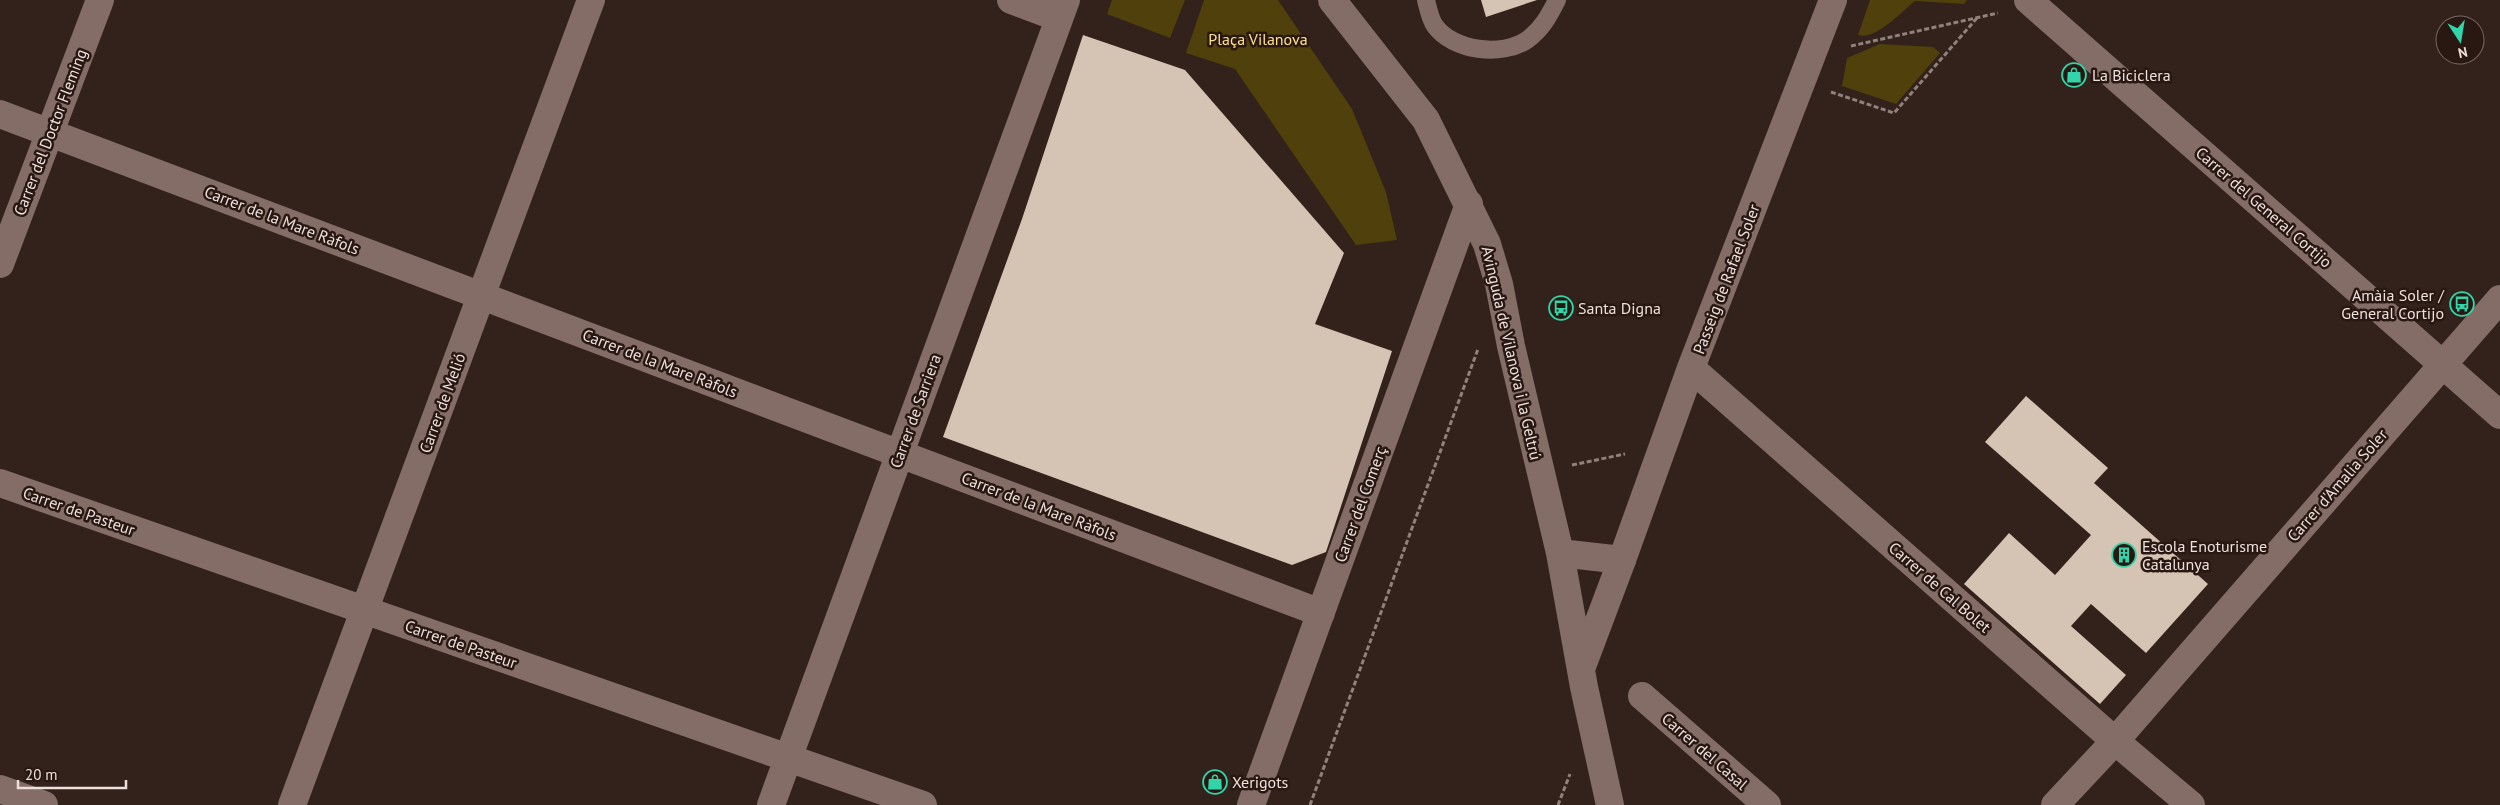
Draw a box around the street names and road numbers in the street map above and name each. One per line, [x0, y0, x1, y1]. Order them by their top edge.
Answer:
street label: Carrer del Doctor Fleming [9, 46, 91, 218]
street label: Carrer del General Cortijo [2192, 142, 2336, 272]
street label: Carrer de la Mare Ràfols [202, 181, 362, 259]
street label: Passeig de Rafael Soler [1688, 201, 1764, 357]
street label: Avinguda de Vilanova i la Geltrú [1478, 244, 1546, 462]
street label: Carrer de la Mare Ràfols [580, 324, 740, 402]
street label: Carrer de Melió [415, 350, 469, 456]
street label: Carrer de Sarriera [885, 351, 945, 471]
street label: Carrer d'Amalia Soler [2283, 424, 2392, 545]
street label: Carrer del Comerç [1330, 443, 1390, 565]
street label: Carrer de la Mare Ràfols [959, 467, 1119, 545]
street label: Carrer de Pasteur [20, 482, 138, 540]
street label: Carrer de Cal Bolet [1885, 537, 1995, 637]
street label: Carrer de Pasteur [402, 615, 520, 673]
street label: Carrer del Casal [1658, 708, 1752, 794]

